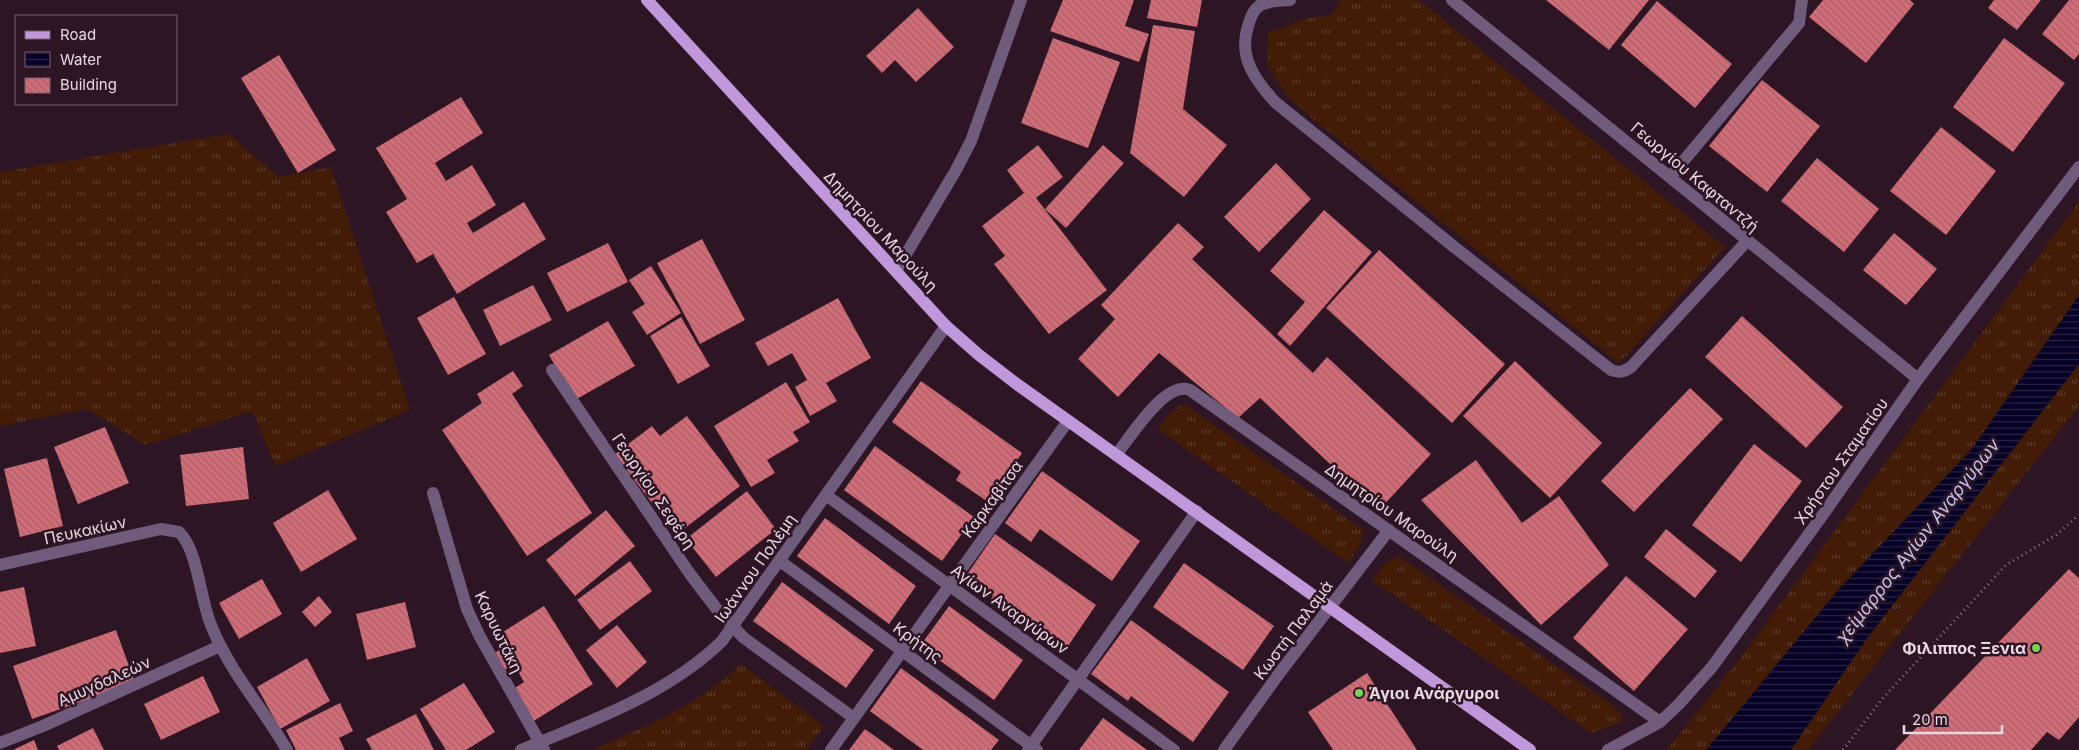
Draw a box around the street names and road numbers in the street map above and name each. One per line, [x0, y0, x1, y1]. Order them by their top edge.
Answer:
street label: Γεωργίου Καφταντζή [1627, 118, 1763, 236]
street label: Δημητρίου Μαρούλη [820, 166, 942, 296]
street label: Χρήστου Σταματίου [1790, 394, 1892, 528]
street label: Γεωργίου Σεφέρη [608, 429, 700, 553]
street label: Καρκαβίτσα [957, 456, 1027, 542]
street label: Δημητρίου Μαρούλη [1322, 458, 1462, 566]
street label: Ιωάννου Πολέμη [710, 510, 800, 626]
street label: Πευκακίων [42, 511, 128, 549]
street label: Αγίων Αναργύρων [947, 560, 1073, 658]
street label: Κωστή Παλαμά [1249, 576, 1337, 684]
street label: Καρυωτάκη [471, 588, 527, 676]
street label: Κρήτης [889, 617, 947, 667]
street label: Αμυγδαλεών [54, 652, 154, 710]

